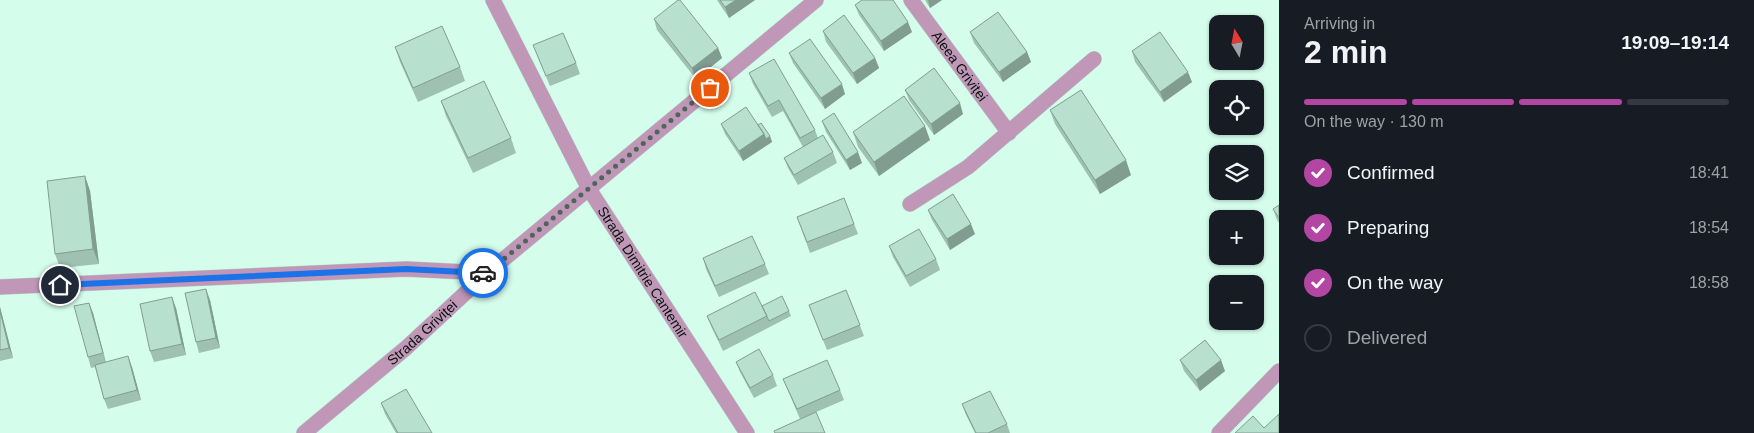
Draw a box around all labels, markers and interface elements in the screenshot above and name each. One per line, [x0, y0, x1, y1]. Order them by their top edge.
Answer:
north arrow [1209, 15, 1264, 70]
map controls [1209, 15, 1264, 330]
text: Arriving in [1304, 15, 1375, 32]
street label: Aleea Griviței [928, 28, 991, 104]
text: 19:09–19:14 [1621, 32, 1729, 53]
text: 2 min [1304, 34, 1388, 70]
pin [689, 67, 731, 109]
icon: bag [696, 74, 724, 102]
button: locate [1209, 80, 1264, 135]
text: On the way · 130 m [1304, 113, 1444, 130]
button: layers [1209, 145, 1264, 200]
icon: check [1304, 159, 1332, 187]
text: Confirmed [1347, 162, 1435, 183]
text: 18:41 [1689, 164, 1729, 181]
street label: Strada Dimitrie Cantemir [594, 203, 691, 341]
button: + [1209, 210, 1264, 265]
icon: check [1304, 214, 1332, 242]
text: Preparing [1347, 217, 1429, 238]
text: 18:54 [1689, 219, 1729, 236]
courier [458, 248, 508, 298]
icon: car [469, 259, 497, 287]
pin [39, 264, 81, 306]
icon: check [1304, 269, 1332, 297]
icon: home [46, 271, 74, 299]
text: On the way [1347, 272, 1443, 293]
text: 18:58 [1689, 274, 1729, 291]
button: − [1209, 275, 1264, 330]
street label: Strada Griviței [384, 297, 460, 368]
text: Delivered [1347, 327, 1427, 348]

